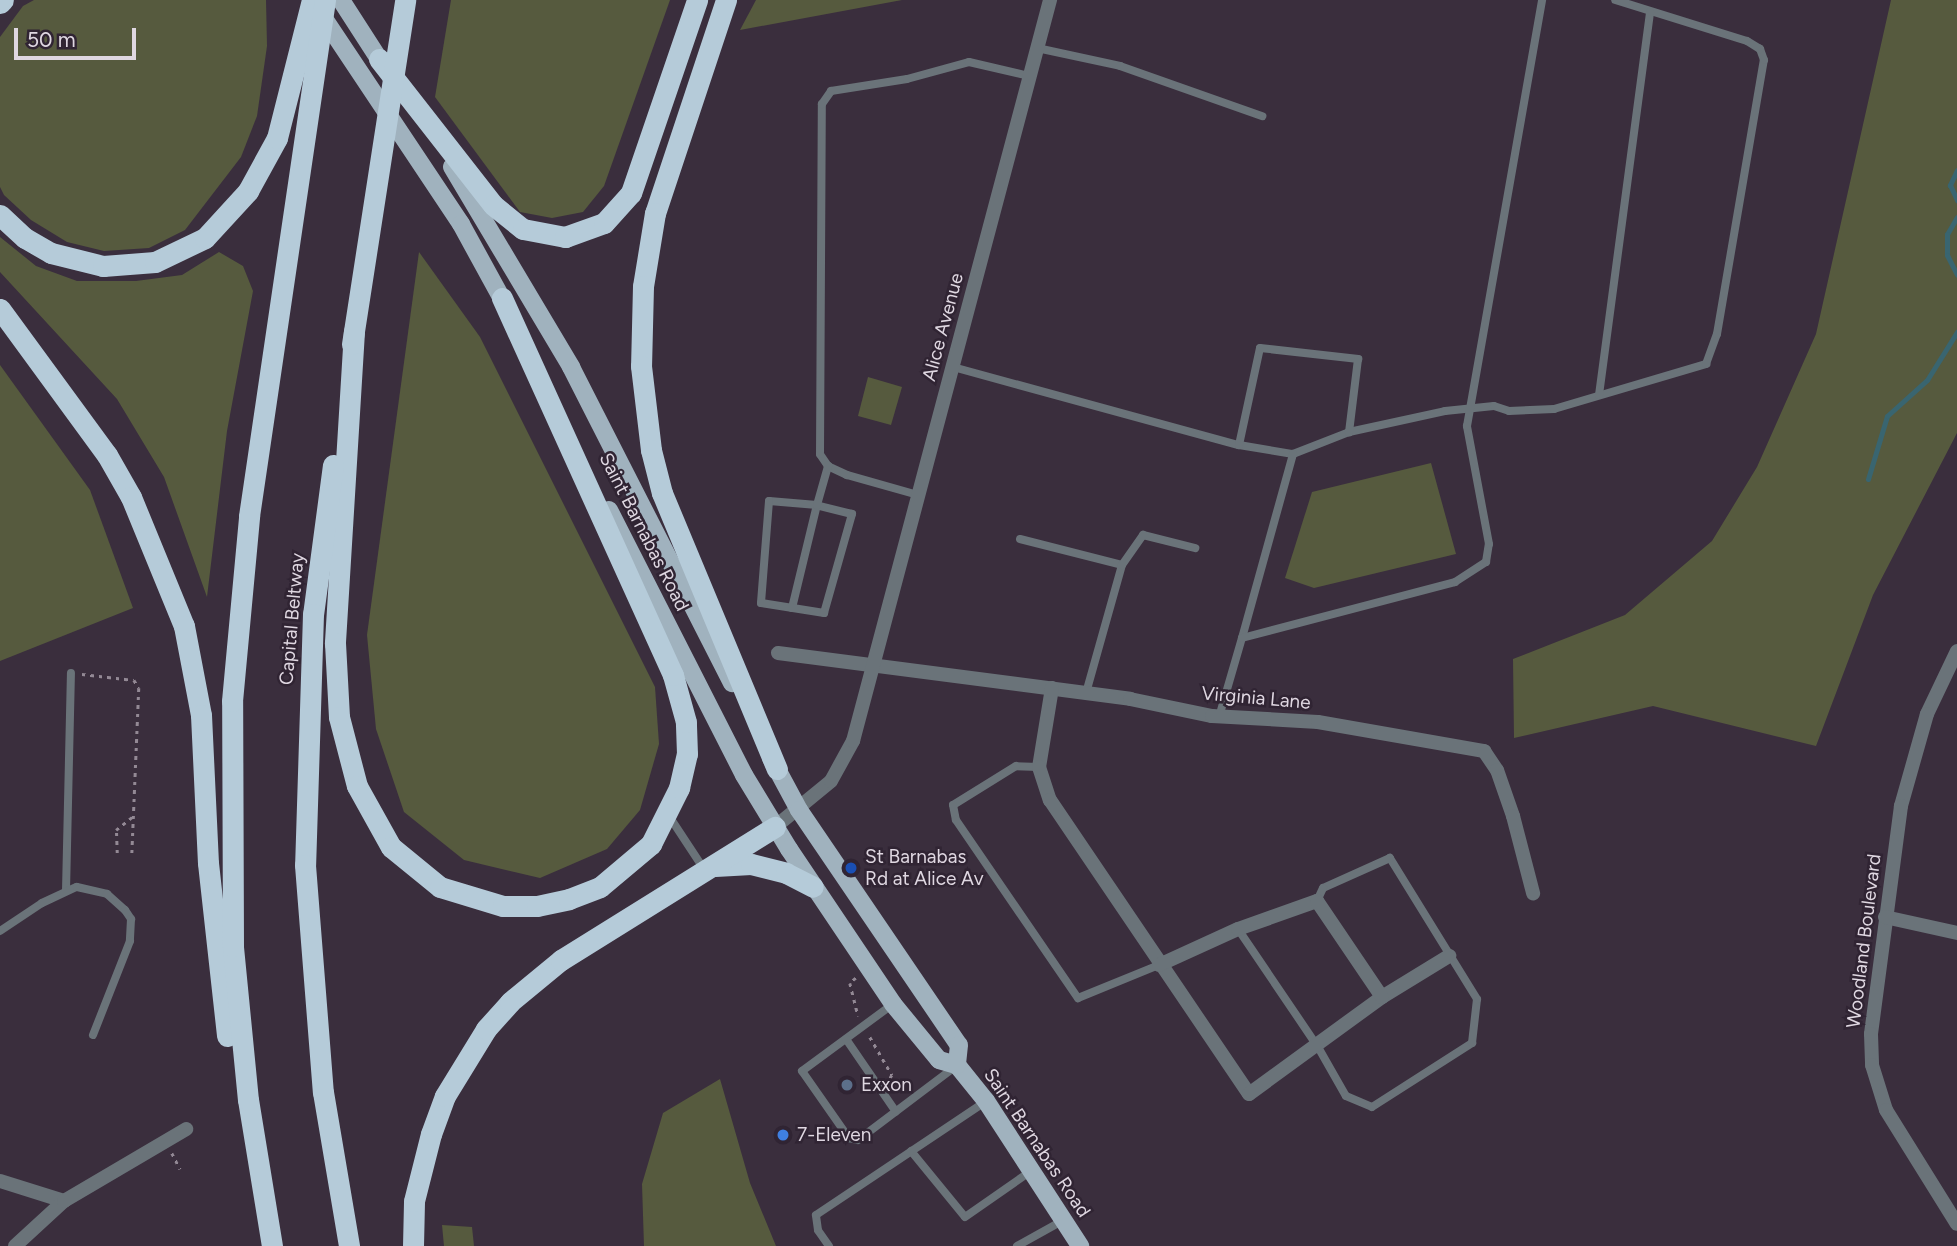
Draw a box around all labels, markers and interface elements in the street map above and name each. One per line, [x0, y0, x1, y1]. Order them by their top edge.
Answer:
scale bar [18, 14, 140, 58]
text: 50 m [27, 27, 76, 52]
street label: Alice Avenue [918, 270, 968, 384]
street label: Saint Barnabas Road [594, 449, 694, 615]
street label: Capital Beltway [275, 552, 309, 686]
street label: Virginia Lane [1200, 682, 1312, 714]
place label: St Barnabas Rd at Alice Av [865, 846, 984, 890]
street label: Woodland Boulevard [1842, 853, 1886, 1029]
marker: St Barnabas Rd at Alice Av [843, 860, 859, 876]
street label: Saint Barnabas Road [979, 1064, 1095, 1222]
place label: Exxon [861, 1074, 912, 1096]
marker: Exxon [839, 1077, 855, 1093]
place label: 7-Eleven [797, 1124, 871, 1146]
marker: 7-Eleven [775, 1127, 791, 1143]

